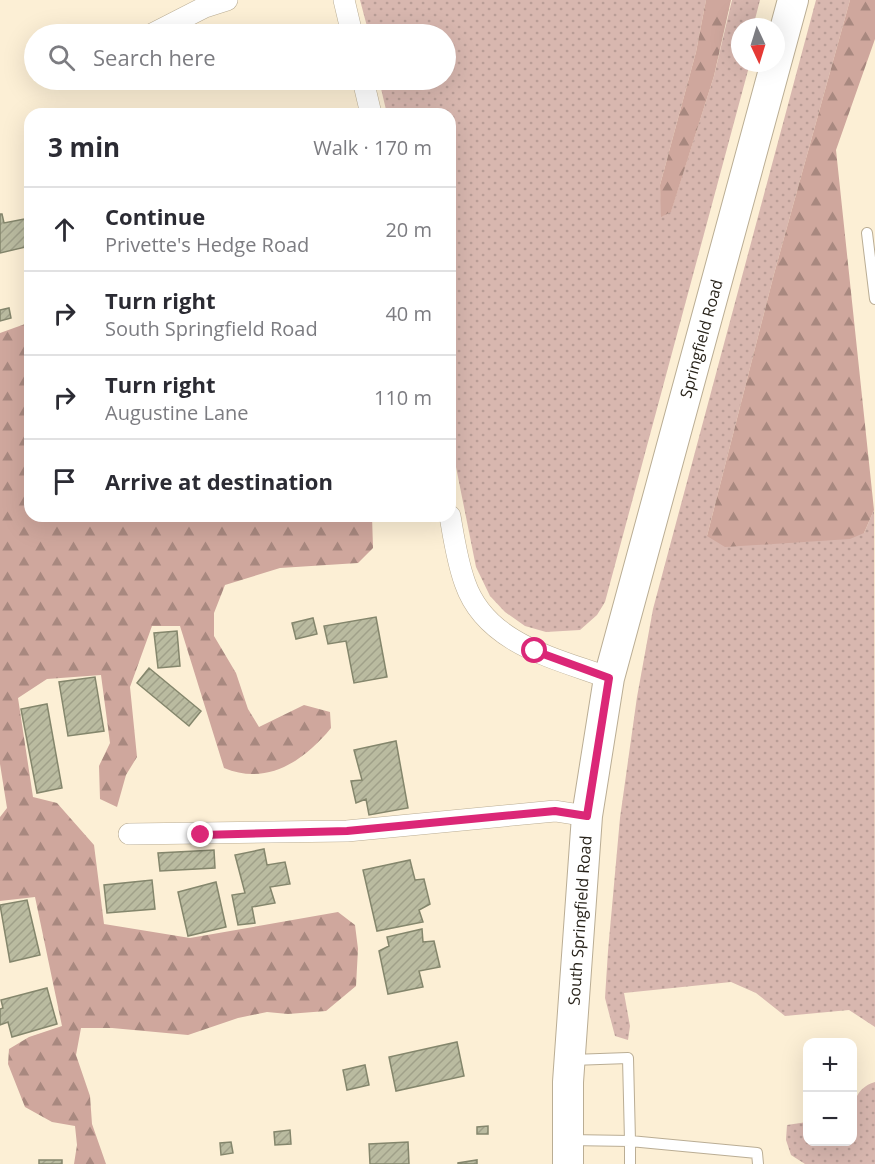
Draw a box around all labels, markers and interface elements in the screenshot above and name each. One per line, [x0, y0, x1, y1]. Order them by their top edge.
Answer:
north arrow [731, 18, 785, 72]
search box [24, 24, 456, 90]
icon: search [45, 41, 78, 74]
text: Search here [93, 42, 216, 72]
text: 3 min [48, 129, 120, 165]
text: Walk · 170 m [313, 134, 432, 161]
text: Continue [105, 201, 205, 231]
icon: ahead [48, 213, 81, 246]
text: 20 m [385, 216, 432, 243]
text: Privette's Hedge Road [105, 231, 309, 258]
street label: Springfield Road [674, 277, 728, 401]
text: Turn right [105, 285, 216, 315]
icon: right [48, 297, 81, 330]
text: 40 m [385, 300, 432, 327]
text: South Springfield Road [105, 315, 318, 342]
text: Turn right [105, 369, 216, 399]
icon: right [48, 381, 81, 414]
text: 110 m [374, 384, 432, 411]
text: Augustine Lane [105, 399, 249, 426]
icon: arrive [48, 465, 81, 498]
text: Arrive at destination [105, 466, 333, 496]
route start [521, 637, 547, 663]
route end [187, 821, 213, 847]
street label: South Springfield Road [563, 835, 597, 1006]
map controls [803, 1038, 857, 1146]
button: + [803, 1038, 857, 1092]
button: − [803, 1092, 857, 1146]

